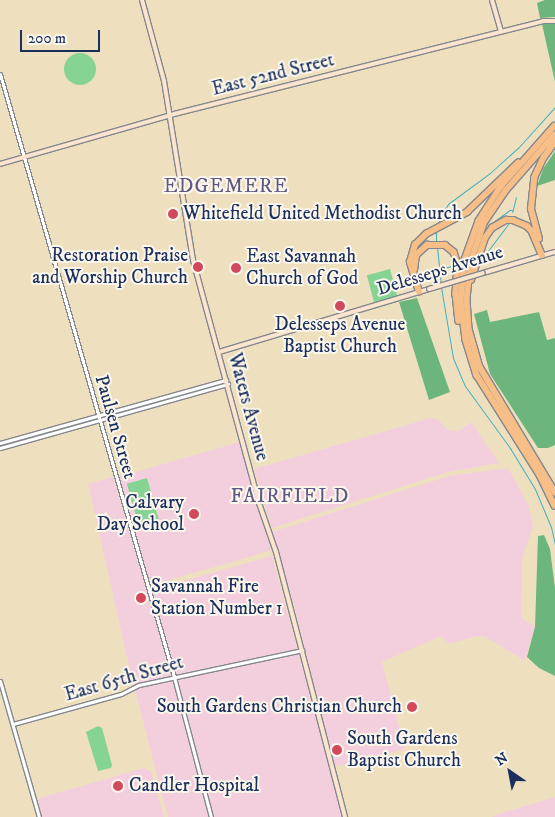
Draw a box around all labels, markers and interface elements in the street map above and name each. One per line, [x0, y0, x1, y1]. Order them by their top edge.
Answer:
scale bar [22, 20, 102, 52]
text: 200 m [28, 29, 66, 48]
street label: East 52nd Street [210, 49, 336, 101]
district label: EDGEMERE [162, 174, 290, 198]
place label: Whitefield United Methodist Church [183, 203, 462, 225]
marker: Whitefield United Methodist Church [167, 208, 179, 220]
street label: Delesseps Avenue [374, 241, 506, 301]
place label: Restoration Praise and Worship Church [32, 245, 188, 289]
place label: East Savannah Church of God [246, 246, 358, 290]
marker: Restoration Praise and Worship Church [192, 261, 204, 273]
marker: East Savannah Church of God [230, 262, 242, 274]
marker: Delesseps Avenue Baptist Church [334, 300, 346, 312]
place label: Delesseps Avenue Baptist Church [275, 314, 405, 358]
street label: Waters Avenue [223, 351, 273, 463]
street label: Paulsen Street [89, 372, 141, 482]
district label: FAIRFIELD [229, 484, 351, 508]
place label: Calvary Day School [97, 492, 184, 536]
marker: Calvary Day School [188, 508, 200, 520]
place label: Savannah Fire Station Number 1 [151, 576, 283, 620]
marker: Savannah Fire Station Number 1 [135, 592, 147, 604]
street label: East 65th Street [62, 651, 186, 707]
place label: South Gardens Christian Church [157, 696, 402, 718]
marker: South Gardens Christian Church [406, 701, 418, 713]
place label: South Gardens Baptist Church [347, 728, 461, 772]
marker: South Gardens Baptist Church [331, 744, 343, 756]
north arrow [485, 747, 535, 797]
text: N [492, 749, 512, 770]
place label: Candler Hospital [129, 775, 259, 797]
marker: Candler Hospital [111, 779, 125, 793]

